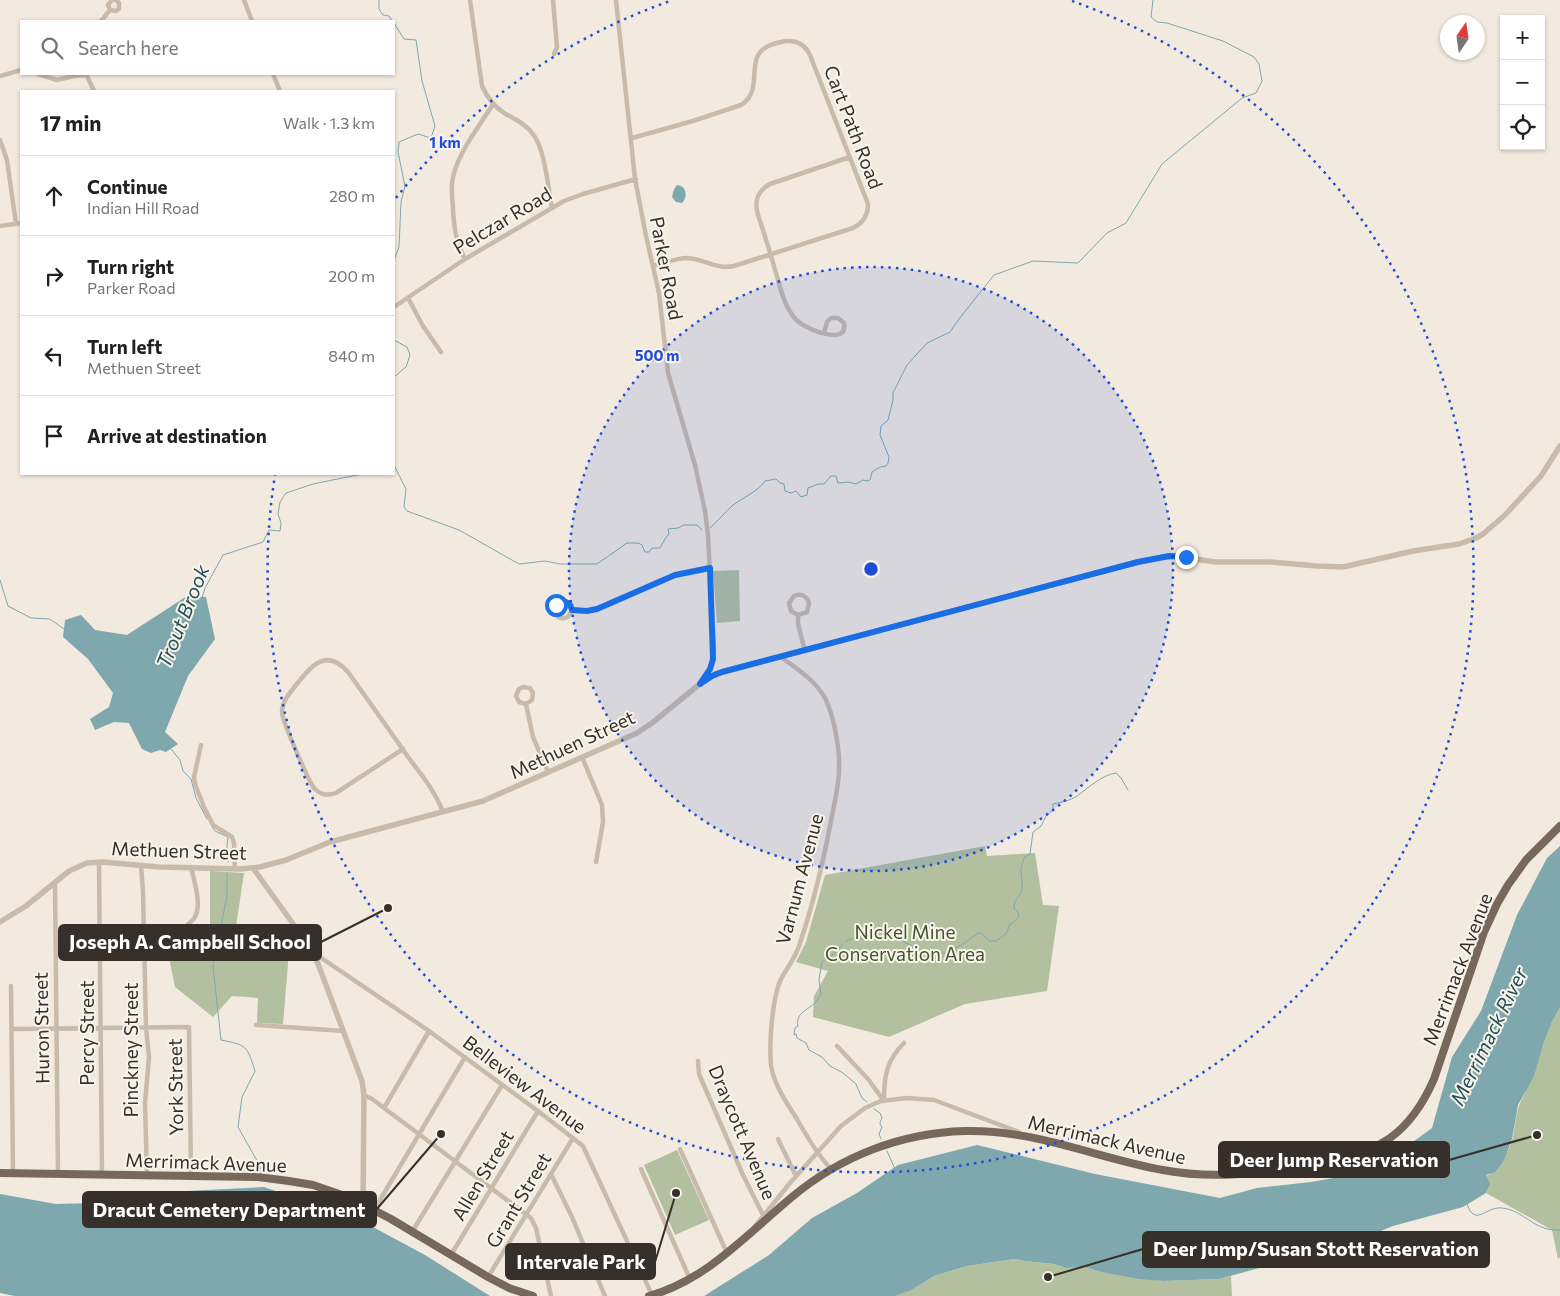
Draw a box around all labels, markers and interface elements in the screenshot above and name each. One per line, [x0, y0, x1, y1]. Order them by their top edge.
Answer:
north arrow [1440, 15, 1485, 60]
map controls [1500, 15, 1545, 150]
button: + [1500, 15, 1545, 60]
search box [20, 20, 395, 75]
icon: search [38, 34, 66, 62]
text: Search here [78, 36, 178, 59]
button: − [1500, 60, 1545, 105]
street label: Cart Path Road [820, 62, 888, 192]
button: locate [1500, 105, 1545, 150]
text: 17 min [40, 110, 101, 135]
text: Walk · 1.3 km [283, 113, 375, 132]
text: 1 km [429, 133, 461, 151]
text: Continue [87, 175, 167, 198]
icon: ahead [40, 182, 68, 210]
street label: Pelczar Road [449, 182, 555, 258]
text: 280 m [329, 186, 375, 205]
text: Indian Hill Road [87, 198, 199, 217]
street label: Parker Road [646, 214, 688, 322]
text: Turn right [87, 255, 174, 278]
icon: right [40, 262, 68, 290]
text: 200 m [328, 266, 375, 285]
text: Parker Road [87, 278, 175, 297]
text: Turn left [87, 335, 162, 358]
icon: left [40, 342, 68, 370]
text: 840 m [328, 346, 375, 365]
text: 500 m [635, 346, 679, 364]
text: Methuen Street [87, 358, 201, 377]
icon: arrive [40, 422, 68, 450]
text: Arrive at destination [87, 424, 267, 447]
route end [1175, 546, 1198, 569]
water label: Trout Brook [150, 560, 214, 671]
centre of rings [862, 560, 880, 578]
route start [545, 594, 568, 617]
street label: Methuen Street [506, 705, 638, 783]
street label: Varnum Avenue [770, 811, 828, 947]
street label: Methuen Street [111, 836, 247, 864]
street label: Merrimack Avenue [1417, 890, 1497, 1048]
park label: Nickel Mine Conservation Area [825, 920, 985, 965]
callout: Joseph A. Campbell School [59, 925, 321, 960]
text: Joseph A. Campbell School [69, 929, 311, 953]
water label: Merrimack River [1444, 962, 1532, 1109]
street label: Huron Street [29, 972, 53, 1084]
street label: Percy Street [75, 980, 98, 1086]
street label: Pinckney Street [119, 982, 142, 1118]
street label: Belleview Avenue [459, 1030, 591, 1138]
street label: York Street [163, 1038, 187, 1136]
street label: Draycott Avenue [704, 1061, 782, 1203]
street label: Merrimack Avenue [1026, 1110, 1188, 1168]
street label: Allen Street [446, 1126, 518, 1224]
callout: Deer Jump Reservation [1219, 1142, 1449, 1177]
text: Deer Jump Reservation [1229, 1147, 1439, 1171]
street label: Merrimack Avenue [125, 1148, 287, 1176]
street label: Grant Street [481, 1148, 556, 1252]
callout: Dracut Cemetery Department [83, 1192, 376, 1227]
text: Dracut Cemetery Department [93, 1197, 365, 1221]
callout: Deer Jump/Susan Stott Reservation [1143, 1232, 1489, 1267]
text: Deer Jump/Susan Stott Reservation [1153, 1236, 1479, 1260]
callout: Intervale Park [506, 1244, 655, 1279]
text: Intervale Park [516, 1249, 646, 1273]

